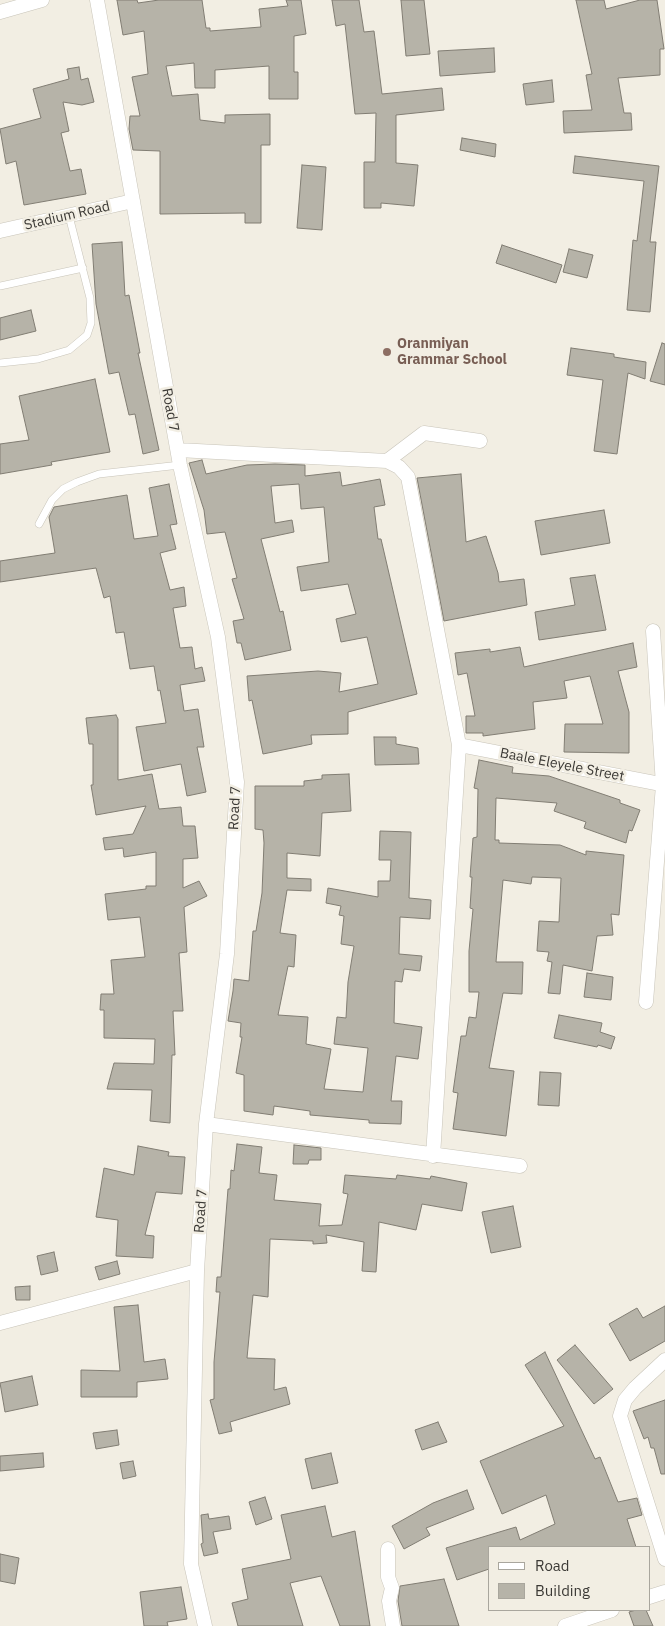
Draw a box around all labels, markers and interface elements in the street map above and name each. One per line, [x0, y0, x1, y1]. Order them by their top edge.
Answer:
street label: Stadium Road [22, 198, 112, 234]
place label: Oranmiyan Grammar School [397, 336, 507, 368]
marker: Oranmiyan Grammar School [381, 346, 393, 358]
street label: Road 7 [158, 387, 182, 433]
street label: Baale Eleyele Street [498, 745, 626, 785]
street label: Road 7 [225, 786, 245, 830]
street label: Road 7 [191, 1189, 211, 1233]
legend [488, 1546, 650, 1611]
text: Road [535, 1556, 570, 1575]
text: Building [535, 1581, 590, 1600]

